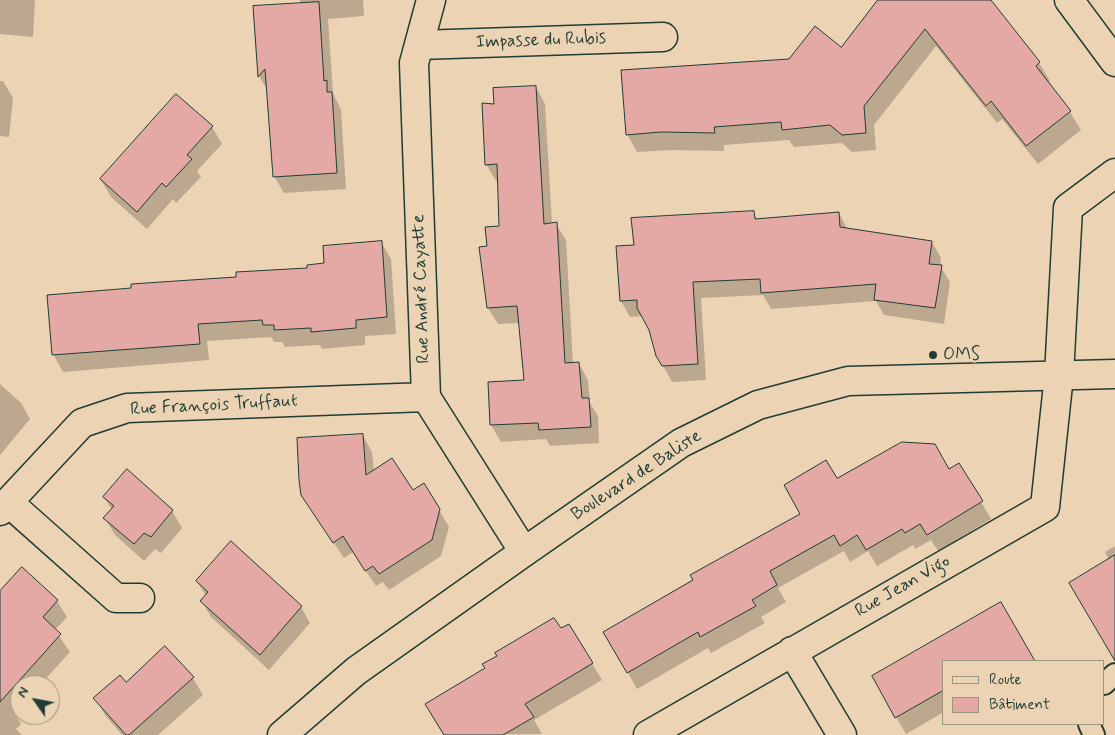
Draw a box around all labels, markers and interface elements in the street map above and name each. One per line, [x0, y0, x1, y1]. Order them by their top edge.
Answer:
street label: Impasse du Rubis [476, 28, 606, 54]
street label: Rue André Cayatte [409, 214, 435, 364]
place label: OMS [943, 344, 980, 366]
marker: OMS [927, 349, 939, 361]
street label: Rue François Truffaut [130, 391, 298, 421]
street label: Boulevard de Baliste [568, 426, 706, 526]
street label: Rue Jean Vigo [852, 551, 954, 623]
legend [942, 660, 1105, 725]
text: Route [989, 670, 1022, 690]
north arrow [10, 675, 60, 725]
text: N [13, 684, 33, 701]
text: Bâtiment [989, 695, 1050, 715]

